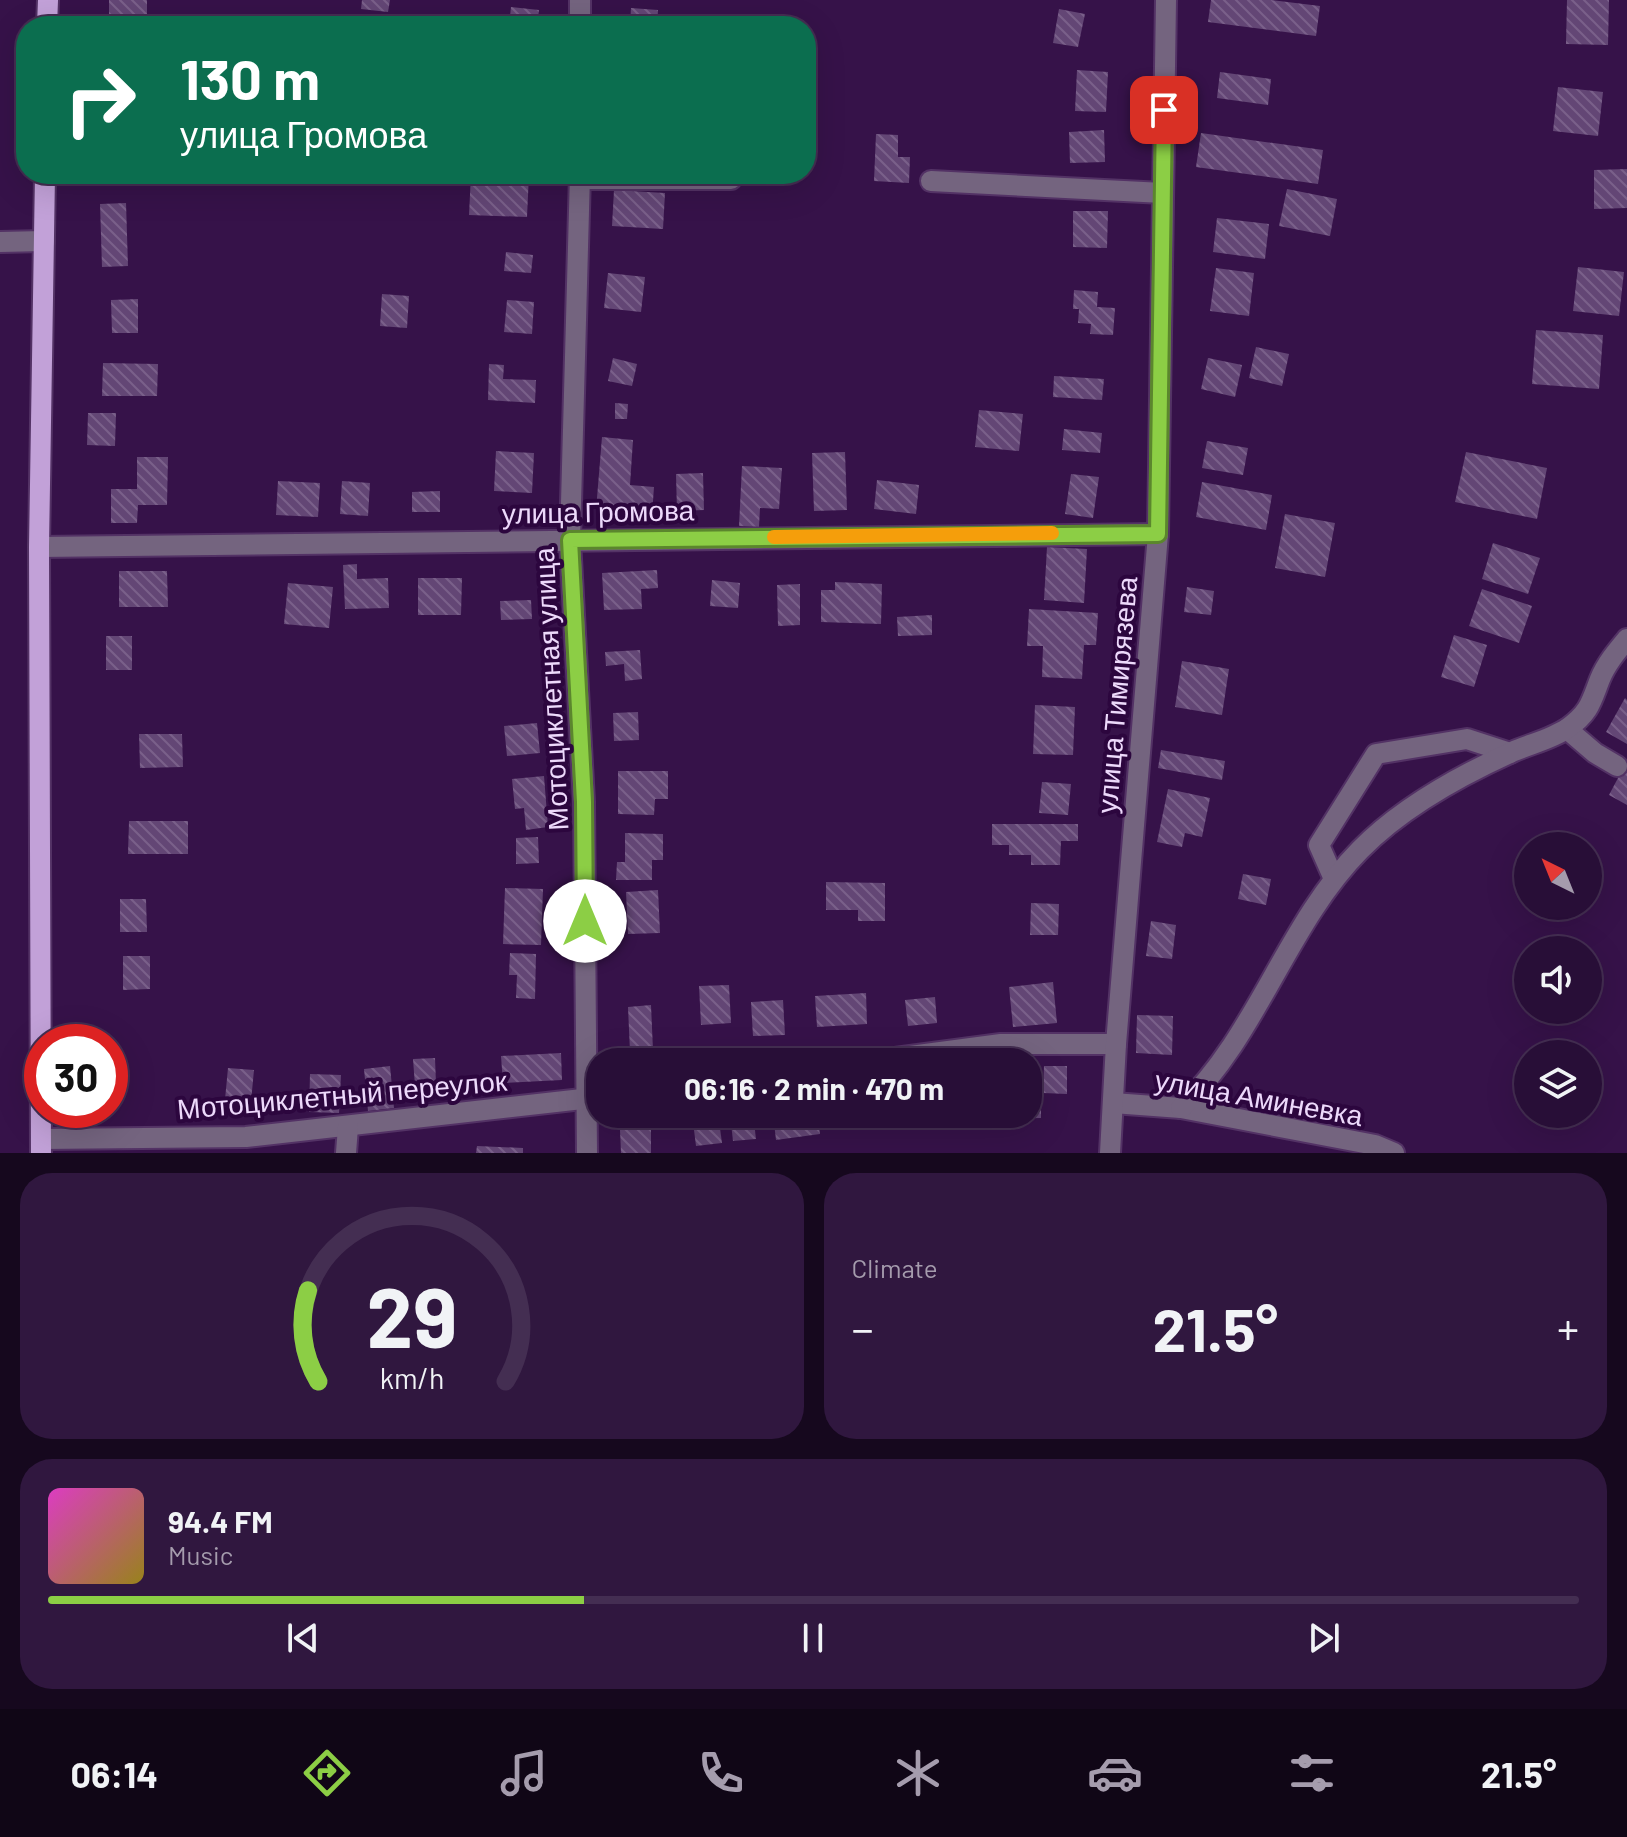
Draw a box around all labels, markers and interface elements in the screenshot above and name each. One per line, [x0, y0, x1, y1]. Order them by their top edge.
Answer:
text: 130 m [180, 44, 320, 111]
icon: right [48, 48, 152, 152]
pin [1130, 76, 1198, 144]
icon: arrive [1142, 88, 1186, 132]
text: улица Громова [180, 112, 427, 155]
street label: улица Громова [502, 492, 695, 530]
street label: Мотоциклетная улица [526, 546, 574, 831]
street label: улица Тимирязева [1089, 575, 1143, 815]
north arrow [1514, 832, 1602, 920]
map controls [1514, 832, 1602, 1128]
position arrow [543, 879, 627, 963]
button: sound [1514, 936, 1602, 1024]
speed limit sign: 30 [24, 1024, 128, 1128]
button: layers [1514, 1040, 1602, 1128]
street label: улица Аминевка [1152, 1062, 1366, 1132]
street label: Мотоциклетный переулок [176, 1063, 509, 1125]
text: 06:16 · 2 min · 470 m [684, 1070, 944, 1106]
text: Climate [852, 1252, 938, 1283]
text: 29 [366, 1265, 457, 1365]
text: 21.5° [1152, 1292, 1278, 1364]
text: − [852, 1301, 874, 1354]
text: + [1557, 1301, 1579, 1354]
text: km/h [379, 1360, 444, 1395]
text: 94.4 FM [168, 1503, 273, 1539]
text: Music [168, 1539, 233, 1570]
icon: previous [281, 1616, 325, 1660]
icon: pause [791, 1616, 835, 1660]
icon: next [1302, 1616, 1346, 1660]
icon: directions [299, 1745, 355, 1801]
icon: music [496, 1745, 552, 1801]
icon: phone [693, 1745, 749, 1801]
icon: climate [890, 1745, 946, 1801]
icon: car [1087, 1745, 1143, 1801]
icon: filters [1284, 1745, 1340, 1801]
text: 06:14 [71, 1752, 158, 1795]
text: 21.5° [1481, 1752, 1556, 1795]

